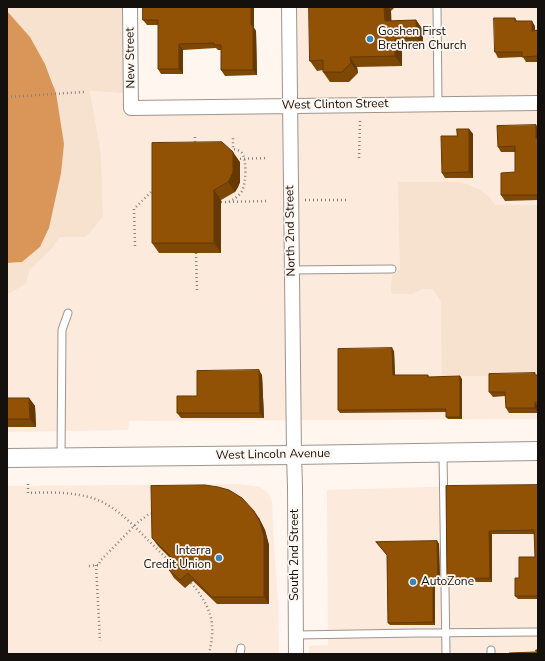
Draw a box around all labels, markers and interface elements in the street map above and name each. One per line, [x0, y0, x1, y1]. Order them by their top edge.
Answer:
place label: Goshen First Brethren Church [378, 25, 466, 53]
street label: New Street [123, 27, 139, 89]
marker: Goshen First Brethren Church [365, 34, 375, 44]
street label: West Clinton Street [282, 97, 388, 113]
street label: North 2nd Street [283, 185, 299, 277]
street label: West Lincoln Avenue [216, 447, 330, 463]
street label: South 2nd Street [288, 509, 302, 601]
place label: Interra Credit Union [143, 544, 211, 572]
marker: Interra Credit Union [214, 553, 224, 563]
place label: AutoZone [421, 575, 474, 589]
marker: AutoZone [408, 577, 418, 587]

